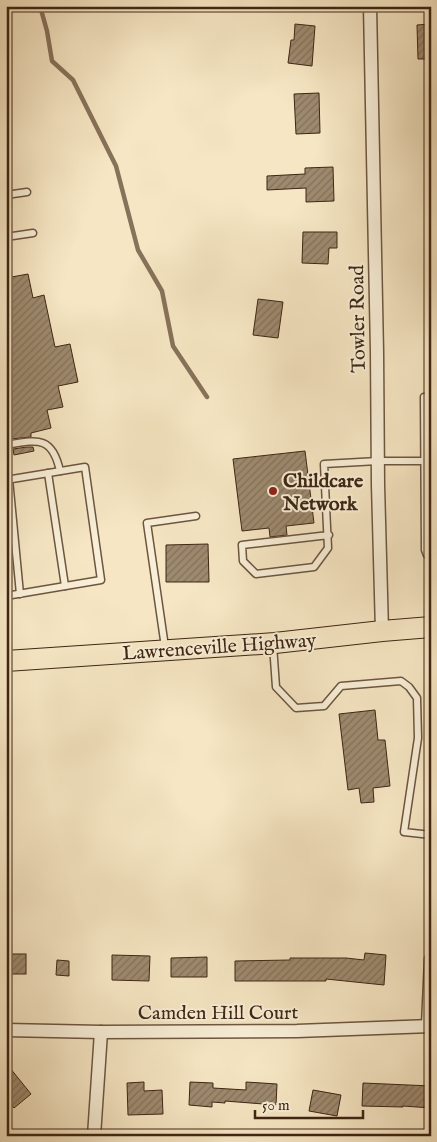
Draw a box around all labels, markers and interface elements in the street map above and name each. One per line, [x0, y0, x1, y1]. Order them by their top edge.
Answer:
street label: Towler Road [345, 265, 372, 373]
place label: Childcare Network [282, 469, 364, 517]
marker: Childcare Network [267, 485, 279, 497]
street label: Lawrenceville Highway [121, 628, 317, 667]
street label: Camden Hill Court [138, 1001, 298, 1026]
scale bar [255, 1087, 362, 1119]
text: 50 m [262, 1096, 290, 1115]

